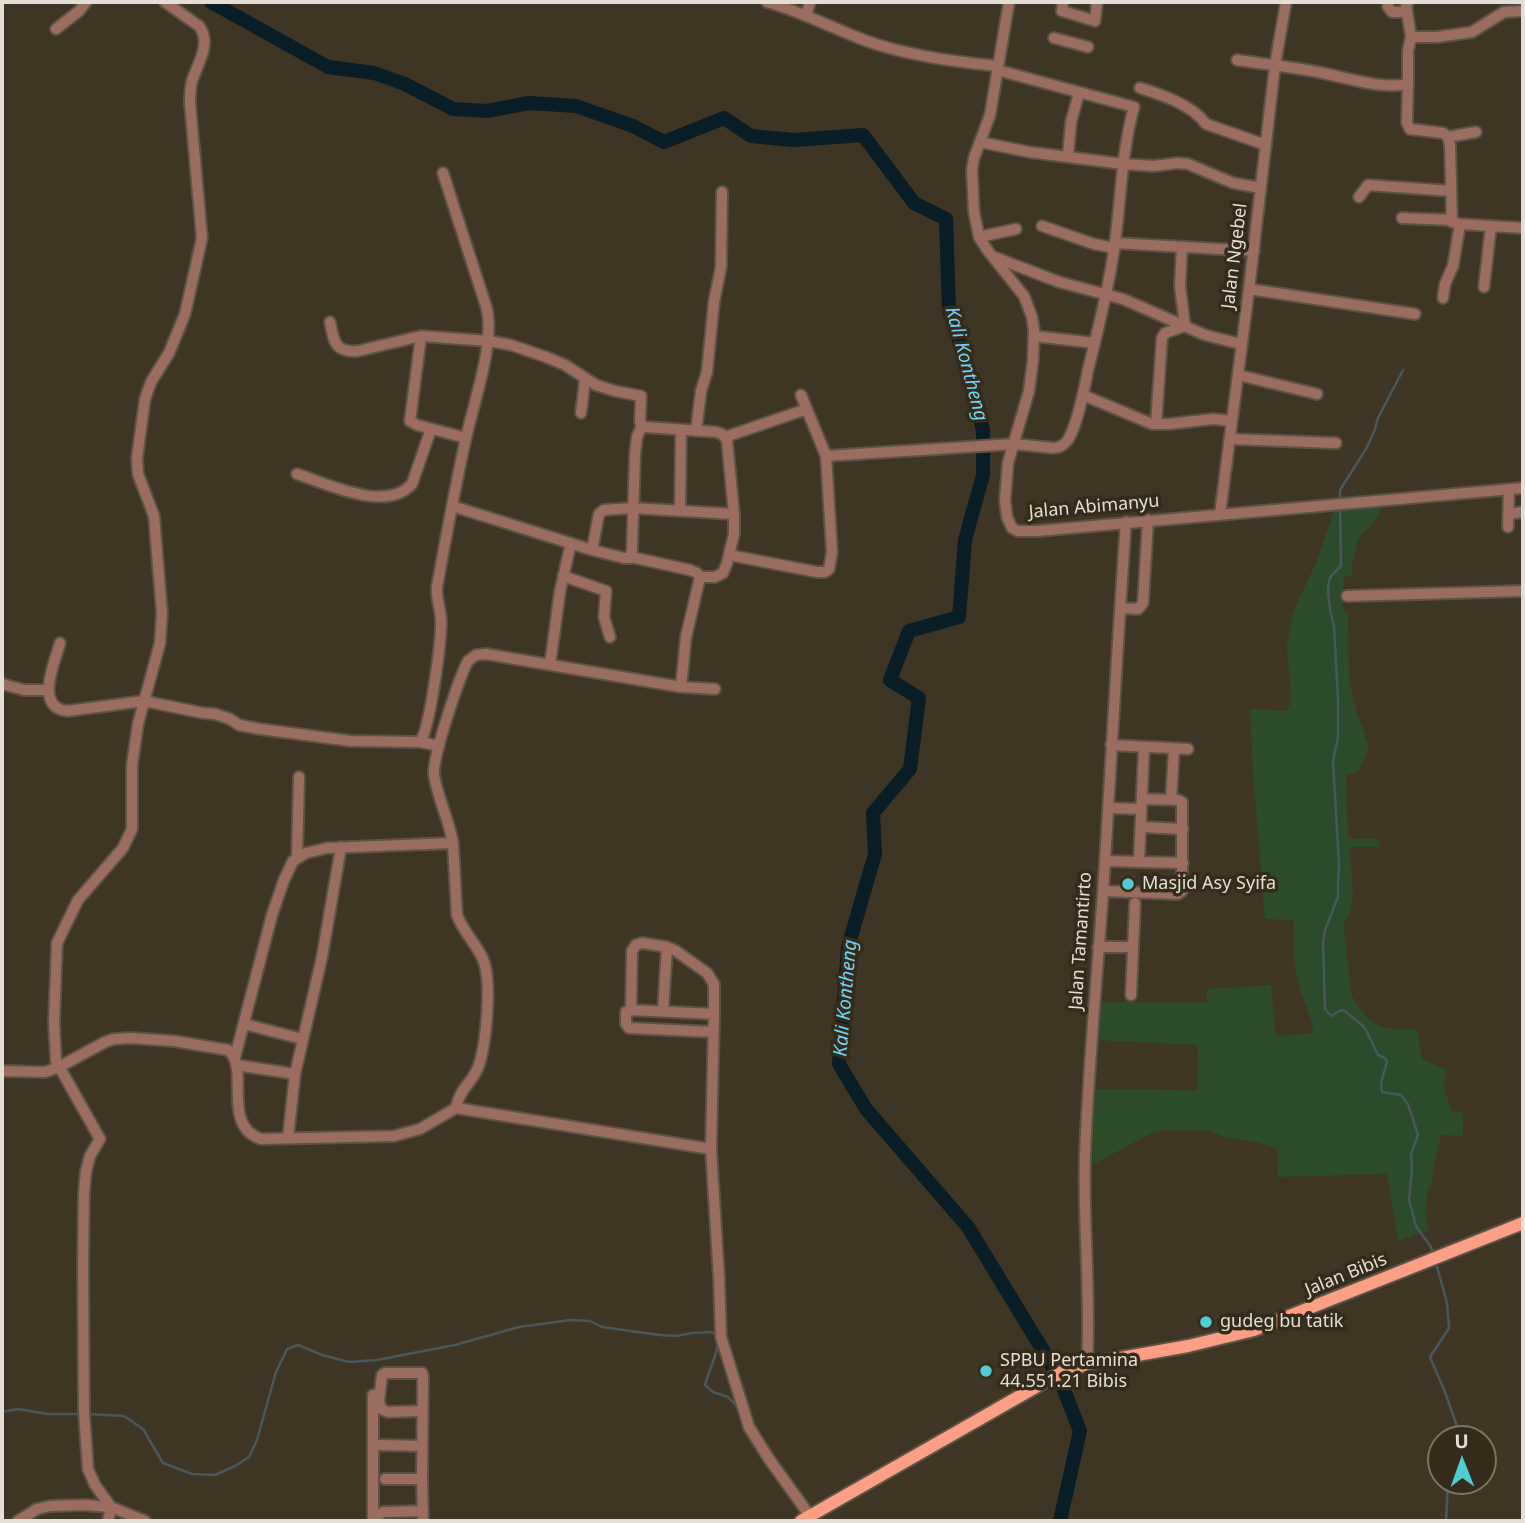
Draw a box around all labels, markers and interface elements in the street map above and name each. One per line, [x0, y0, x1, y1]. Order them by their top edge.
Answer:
street label: Jalan Ngebel [1218, 202, 1252, 310]
water label: Kali Kontheng [940, 304, 992, 424]
street label: Jalan Abimanyu [1028, 491, 1160, 523]
street label: Jalan Tamantirto [1065, 871, 1097, 1011]
place label: Masjid Asy Syifa [1142, 873, 1276, 895]
marker: Masjid Asy Syifa [1120, 876, 1136, 892]
water label: Kali Kontheng [830, 939, 862, 1057]
street label: Jalan Bibis [1302, 1249, 1390, 1301]
place label: gudeg bu tatik [1220, 1311, 1343, 1333]
marker: gudeg bu tatik [1198, 1314, 1214, 1330]
place label: SPBU Pertamina 44.551.21 Bibis [1000, 1350, 1138, 1392]
marker: SPBU Pertamina 44.551.21 Bibis [978, 1363, 994, 1379]
north arrow [1427, 1425, 1497, 1495]
text: U [1454, 1428, 1469, 1454]

